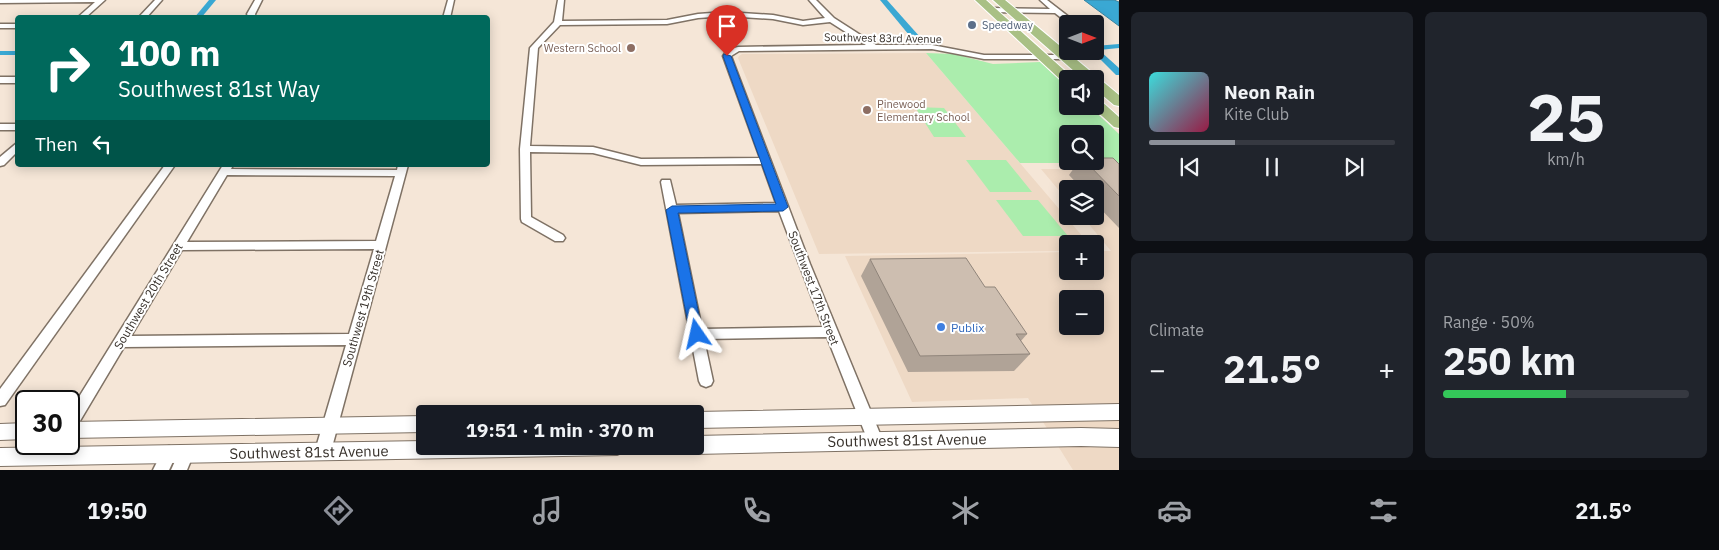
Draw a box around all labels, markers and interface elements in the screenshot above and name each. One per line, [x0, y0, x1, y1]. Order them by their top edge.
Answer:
pin [706, 5, 748, 56]
icon: arrive [713, 12, 741, 40]
north arrow [1059, 15, 1104, 60]
map controls [1059, 15, 1104, 335]
place label: Speedway [982, 18, 1033, 32]
marker: Speedway [966, 19, 978, 31]
text: 100 m [118, 30, 221, 76]
street label: Southwest 83rd Avenue [824, 30, 942, 46]
icon: right [35, 35, 100, 100]
place label: Western School [544, 41, 621, 55]
marker: Western School [625, 42, 637, 54]
button: sound [1059, 70, 1104, 115]
text: Southwest 81st Way [118, 74, 320, 103]
text: 25 [1527, 74, 1605, 159]
text: Neon Rain [1224, 80, 1315, 104]
place label: Pinewood Elementary School [877, 97, 970, 124]
marker: Pinewood Elementary School [861, 104, 873, 116]
text: Kite Club [1224, 104, 1289, 124]
button: search [1059, 125, 1104, 170]
icon: left [88, 130, 116, 158]
text: Then [35, 132, 78, 156]
text: km/h [1547, 149, 1585, 169]
icon: previous [1176, 153, 1204, 181]
icon: pause [1258, 153, 1286, 181]
icon: next [1340, 153, 1368, 181]
button: layers [1059, 180, 1104, 225]
street label: Southwest 17th Street [785, 229, 843, 347]
button: + [1059, 235, 1104, 280]
street label: Southwest 20th Street [110, 240, 186, 352]
street label: Southwest 19th Street [339, 248, 387, 368]
button: − [1059, 290, 1104, 335]
position arrow [670, 307, 722, 359]
text: Range · 50% [1443, 312, 1535, 332]
place label: Publix [951, 320, 984, 335]
text: Climate [1149, 320, 1204, 340]
marker: Publix [935, 321, 947, 333]
text: 250 km [1443, 336, 1576, 385]
text: 21.5° [1223, 344, 1321, 393]
text: − [1149, 351, 1166, 388]
text: + [1378, 351, 1395, 388]
speed limit sign: 30 [15, 390, 80, 455]
text: 19:51 · 1 min · 370 m [466, 418, 654, 442]
street label: Southwest 81st Avenue [827, 429, 987, 451]
street label: Southwest 81st Avenue [229, 441, 389, 463]
icon: directions [321, 493, 356, 528]
icon: music [530, 493, 565, 528]
icon: phone [739, 493, 774, 528]
icon: climate [948, 493, 983, 528]
icon: car [1157, 493, 1192, 528]
icon: filters [1366, 493, 1401, 528]
text: 19:50 [87, 496, 147, 525]
text: 21.5° [1575, 496, 1632, 525]

